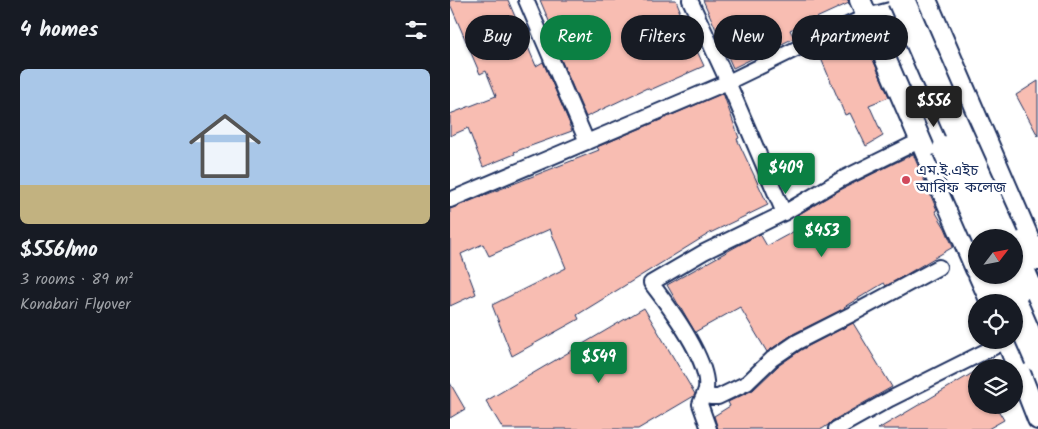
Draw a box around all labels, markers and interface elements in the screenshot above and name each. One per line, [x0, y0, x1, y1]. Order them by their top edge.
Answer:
text: 4 homes [20, 14, 98, 47]
chip: Buy [465, 15, 530, 60]
chip: Rent [540, 15, 611, 60]
chip: Filters [621, 15, 704, 60]
chip: New [714, 15, 782, 60]
chip: Apartment [792, 15, 908, 60]
icon: filters [402, 16, 430, 44]
pin: $556 [904, 86, 964, 128]
text: $556 [917, 89, 951, 114]
icon: home [180, 101, 270, 191]
pin: $409 [756, 152, 816, 195]
text: $409 [769, 156, 803, 181]
place label: এম.ই.এইচ আরিফ কলেজ [915, 159, 1007, 200]
marker: এম.ই.এইচ আরিফ কলেজ [900, 174, 912, 186]
pin: $453 [792, 216, 852, 258]
text: $453 [804, 219, 840, 244]
north arrow [968, 229, 1022, 284]
map controls [968, 229, 1023, 414]
text: $556/mo [20, 234, 98, 267]
text: 3 rooms · 89 m² [20, 267, 133, 292]
text: Konabari Flyover [20, 292, 130, 317]
button: locate [968, 294, 1023, 349]
pin: $549 [569, 342, 629, 384]
text: $549 [582, 345, 616, 370]
button: layers [968, 359, 1023, 414]

